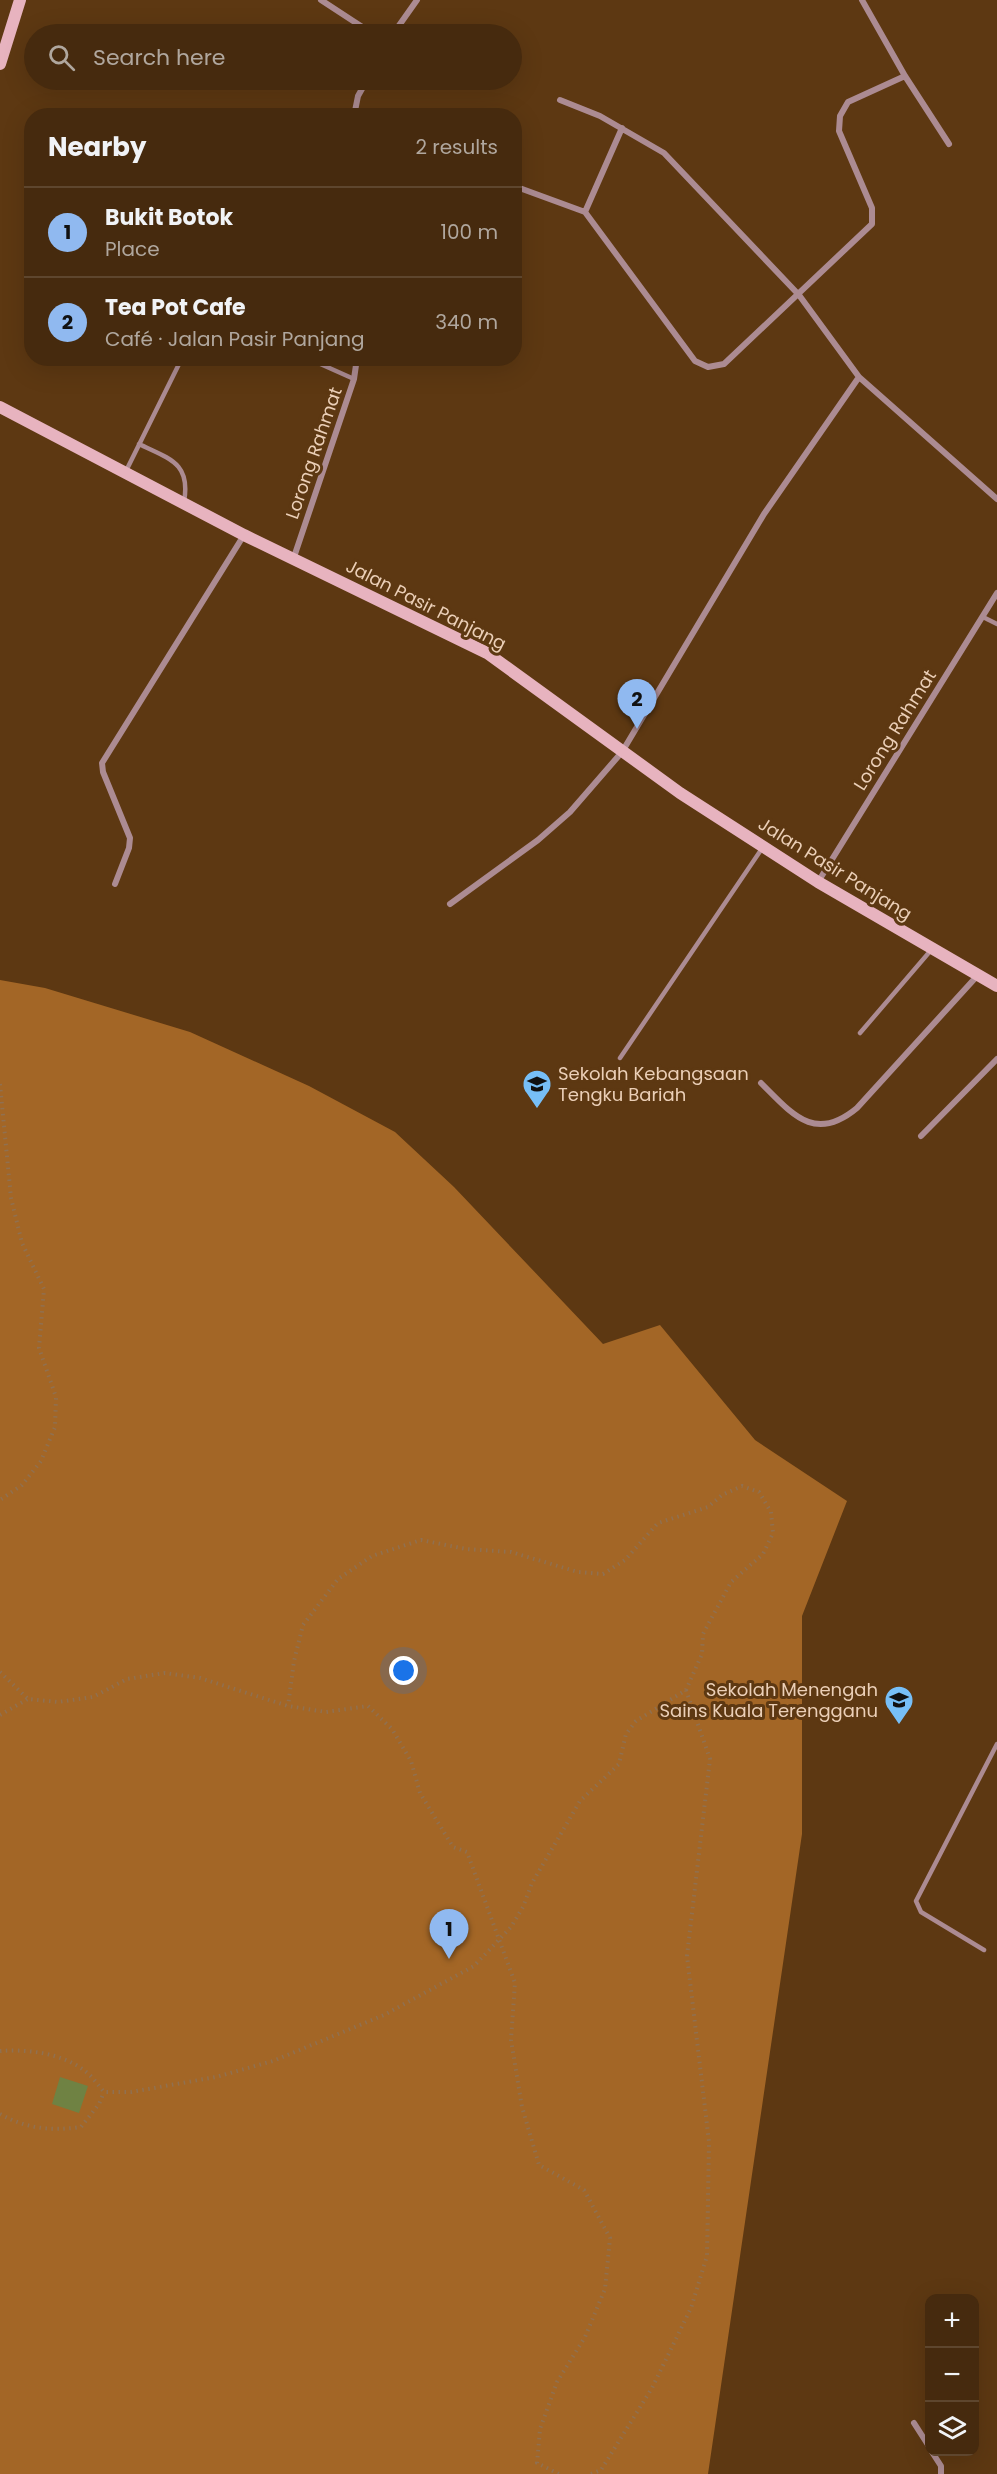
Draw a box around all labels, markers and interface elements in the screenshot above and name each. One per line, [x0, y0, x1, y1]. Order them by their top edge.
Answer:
search box [24, 24, 522, 90]
icon: search [45, 41, 78, 74]
text: Search here [93, 42, 226, 73]
text: Nearby [48, 129, 146, 165]
text: 2 results [415, 133, 498, 161]
text: Bukit Botok [105, 202, 233, 233]
text: 1 [64, 218, 71, 246]
text: 100 m [441, 218, 498, 246]
text: Place [105, 235, 160, 263]
text: Tea Pot Cafe [105, 292, 246, 323]
text: 2 [62, 308, 73, 336]
text: 340 m [435, 308, 498, 336]
text: Café · Jalan Pasir Panjang [105, 325, 365, 353]
street label: Lorong Rahmat [279, 384, 348, 522]
street label: Jalan Pasir Panjang [342, 553, 511, 656]
street label: Lorong Rahmat [847, 665, 942, 795]
pin: 2 [618, 680, 656, 729]
street label: Jalan Pasir Panjang [754, 811, 917, 926]
place label: Sekolah Kebangsaan Tengku Bariah [558, 1061, 749, 1107]
school or university icon: Sekolah Kebangsaan Tengku Bariah [521, 1068, 553, 1110]
your location [389, 1656, 418, 1685]
place label: Sekolah Menengah Sains Kuala Terengganu [659, 1677, 878, 1723]
school or university icon: Sekolah Menengah Sains Kuala Terengganu [883, 1684, 915, 1726]
pin: 1 [430, 1910, 468, 1959]
map controls [925, 2294, 979, 2456]
button: + [925, 2294, 979, 2348]
button: − [925, 2348, 979, 2402]
button: layers [925, 2402, 979, 2456]

